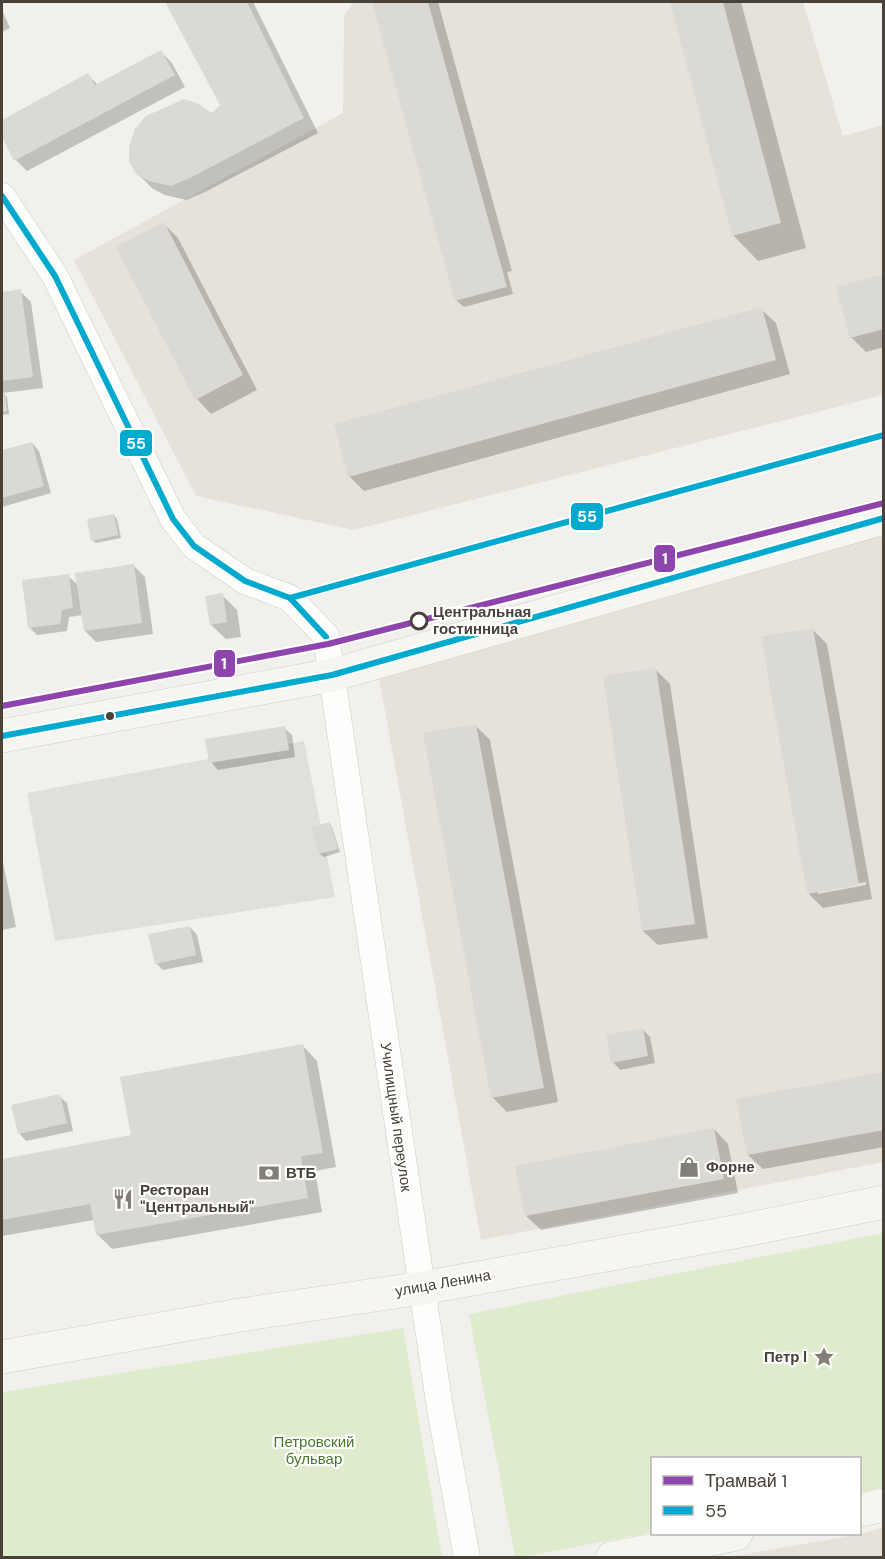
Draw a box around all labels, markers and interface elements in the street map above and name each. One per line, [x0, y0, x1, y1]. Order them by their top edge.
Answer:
line badge: 55 [119, 429, 153, 457]
text: 55 [126, 433, 146, 454]
line badge: 55 [570, 502, 604, 531]
text: 55 [577, 506, 597, 527]
line badge: 1 [653, 544, 676, 573]
text: 1 [662, 548, 668, 569]
place label: Центральная гостинница [433, 602, 531, 639]
marker: Центральная гостинница [410, 612, 428, 630]
line badge: 1 [213, 649, 236, 678]
text: 1 [221, 653, 227, 674]
unlabelled marker [104, 710, 116, 722]
street label: Училищный переулок [376, 1041, 416, 1193]
shop icon: Форне [677, 1155, 701, 1179]
place label: Форне [706, 1157, 755, 1177]
bank icon: ВТБ [257, 1161, 281, 1185]
place label: ВТБ [286, 1163, 316, 1183]
place label: Ресторан "Центральный" [140, 1180, 254, 1217]
restaurant icon: Ресторан "Центральный" [111, 1187, 135, 1211]
street label: улица Ленина [394, 1265, 493, 1301]
place icon: Петр I [812, 1345, 836, 1369]
place label: Петр I [764, 1347, 807, 1367]
park label: Петровский бульвар [274, 1432, 354, 1469]
legend [651, 1457, 861, 1535]
text: Трамвай 1 [705, 1469, 787, 1493]
text: 55 [705, 1499, 727, 1523]

